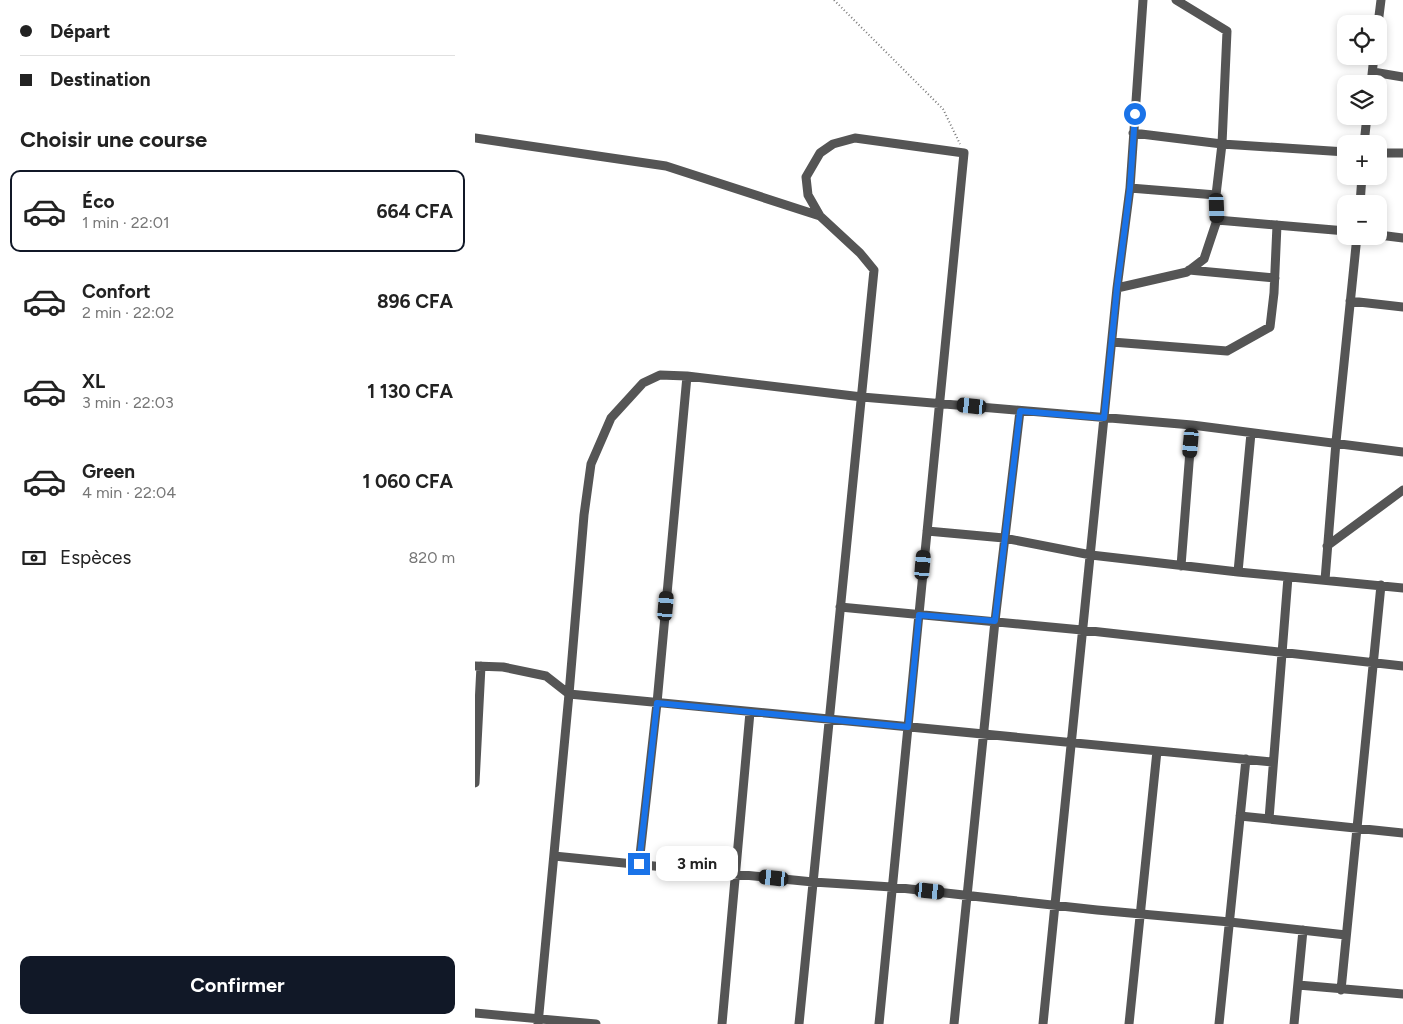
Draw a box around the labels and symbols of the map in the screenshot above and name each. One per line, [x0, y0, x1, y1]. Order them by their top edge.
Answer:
route start [1124, 103, 1146, 125]
car [1208, 193, 1225, 223]
car [956, 397, 987, 415]
car [1182, 427, 1199, 459]
car [914, 549, 931, 581]
car [657, 590, 674, 622]
callout: 3 min [657, 846, 739, 882]
route end [628, 853, 650, 875]
car [758, 869, 789, 887]
car [914, 882, 945, 900]

